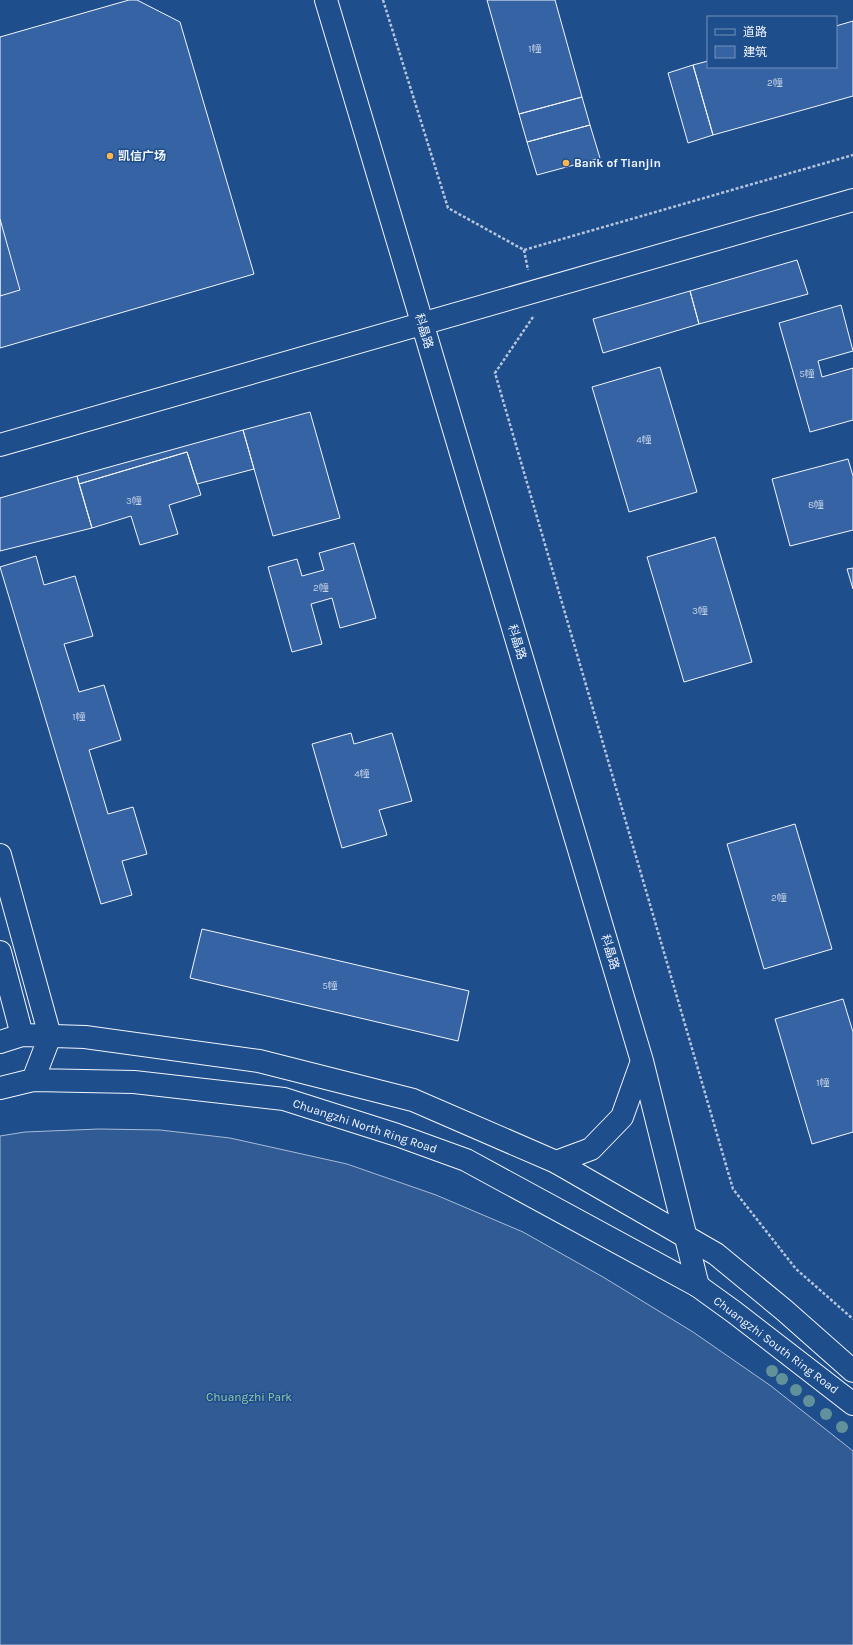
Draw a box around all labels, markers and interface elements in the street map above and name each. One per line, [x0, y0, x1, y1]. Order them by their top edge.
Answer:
legend [707, 16, 837, 68]
text: 道路 [743, 25, 767, 39]
house number: 1幢 [528, 43, 542, 55]
text: 建筑 [743, 45, 767, 59]
house number: 2幢 [767, 77, 783, 89]
place label: 凯信广场 [118, 149, 166, 163]
marker: 凯信广场 [105, 151, 115, 161]
place label: Bank of Tianjin [574, 156, 661, 170]
marker: Bank of Tianjin [561, 158, 571, 168]
street label: 科晶路 [412, 312, 436, 350]
house number: 5幢 [799, 368, 815, 380]
house number: 4幢 [636, 434, 652, 446]
house number: 3幢 [126, 495, 142, 507]
house number: 8幢 [808, 499, 824, 511]
house number: 2幢 [313, 582, 329, 594]
house number: 3幢 [692, 605, 708, 617]
street label: 科晶路 [505, 623, 529, 661]
house number: 1幢 [72, 711, 86, 723]
house number: 4幢 [354, 768, 370, 780]
house number: 2幢 [771, 892, 787, 904]
street label: 科晶路 [598, 933, 622, 971]
house number: 5幢 [322, 980, 338, 992]
house number: 1幢 [816, 1077, 830, 1089]
street label: Chuangzhi North Ring Road [291, 1096, 439, 1156]
street label: Chuangzhi South Ring Road [711, 1293, 841, 1397]
park label: Chuangzhi Park [206, 1390, 292, 1404]

